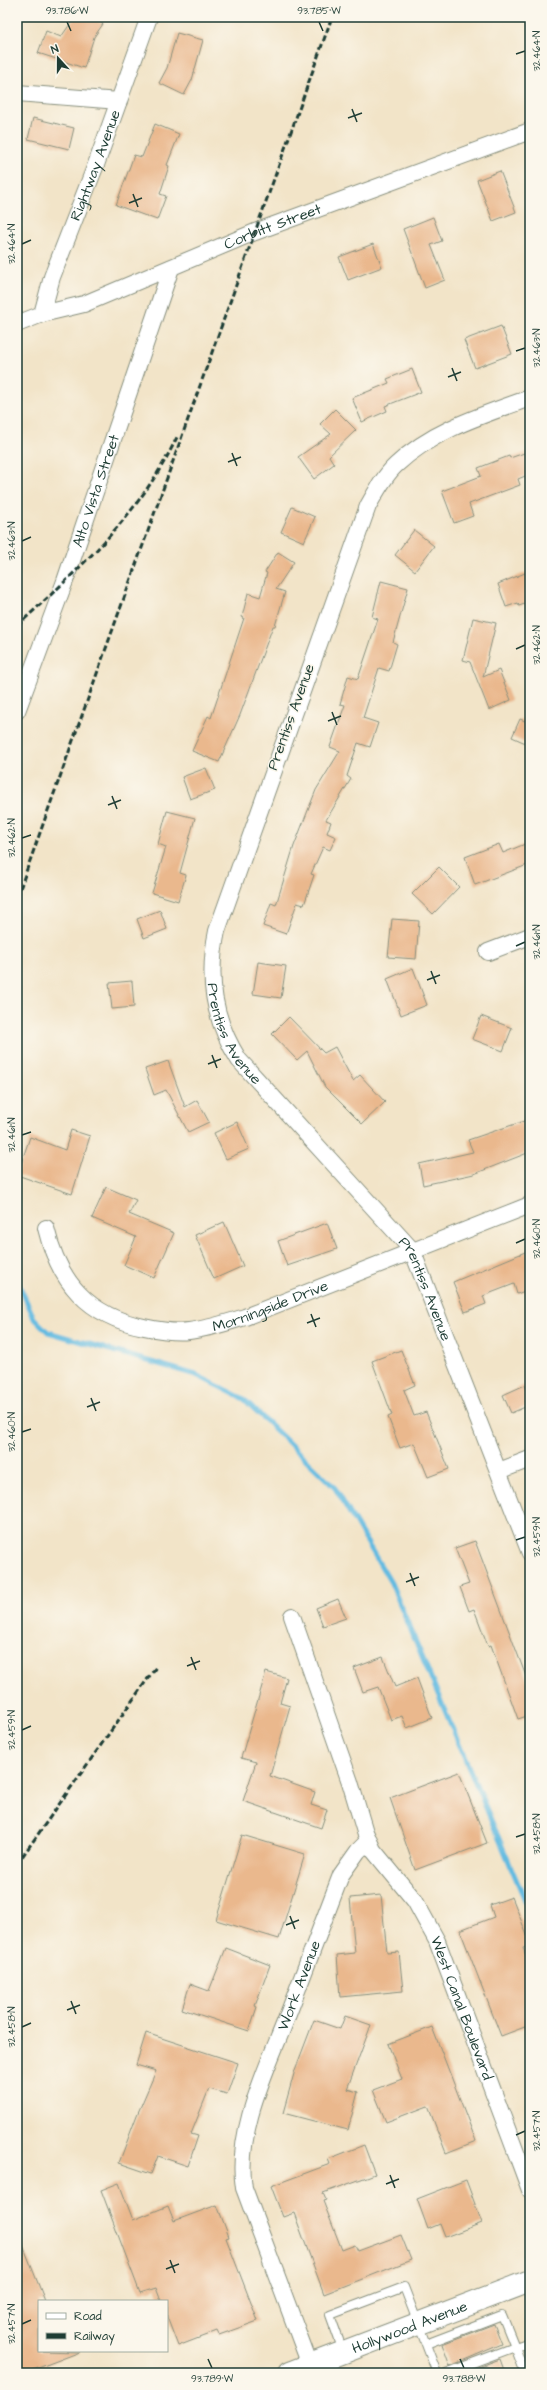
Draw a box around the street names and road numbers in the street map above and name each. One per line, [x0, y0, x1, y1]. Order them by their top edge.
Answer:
street label: Rightway Avenue [65, 107, 125, 224]
street label: Corbitt Street [221, 198, 324, 254]
street label: Alto Vista Street [67, 431, 124, 550]
street label: Prentiss Avenue [262, 661, 320, 773]
street label: Prentiss Avenue [202, 982, 267, 1089]
street label: Prentiss Avenue [394, 1232, 457, 1344]
street label: Morningside Drive [210, 1275, 331, 1337]
street label: West Canal Boulevard [426, 1933, 499, 2083]
street label: Work Avenue [272, 1937, 325, 2034]
street label: Hollywood Avenue [349, 2295, 470, 2359]

